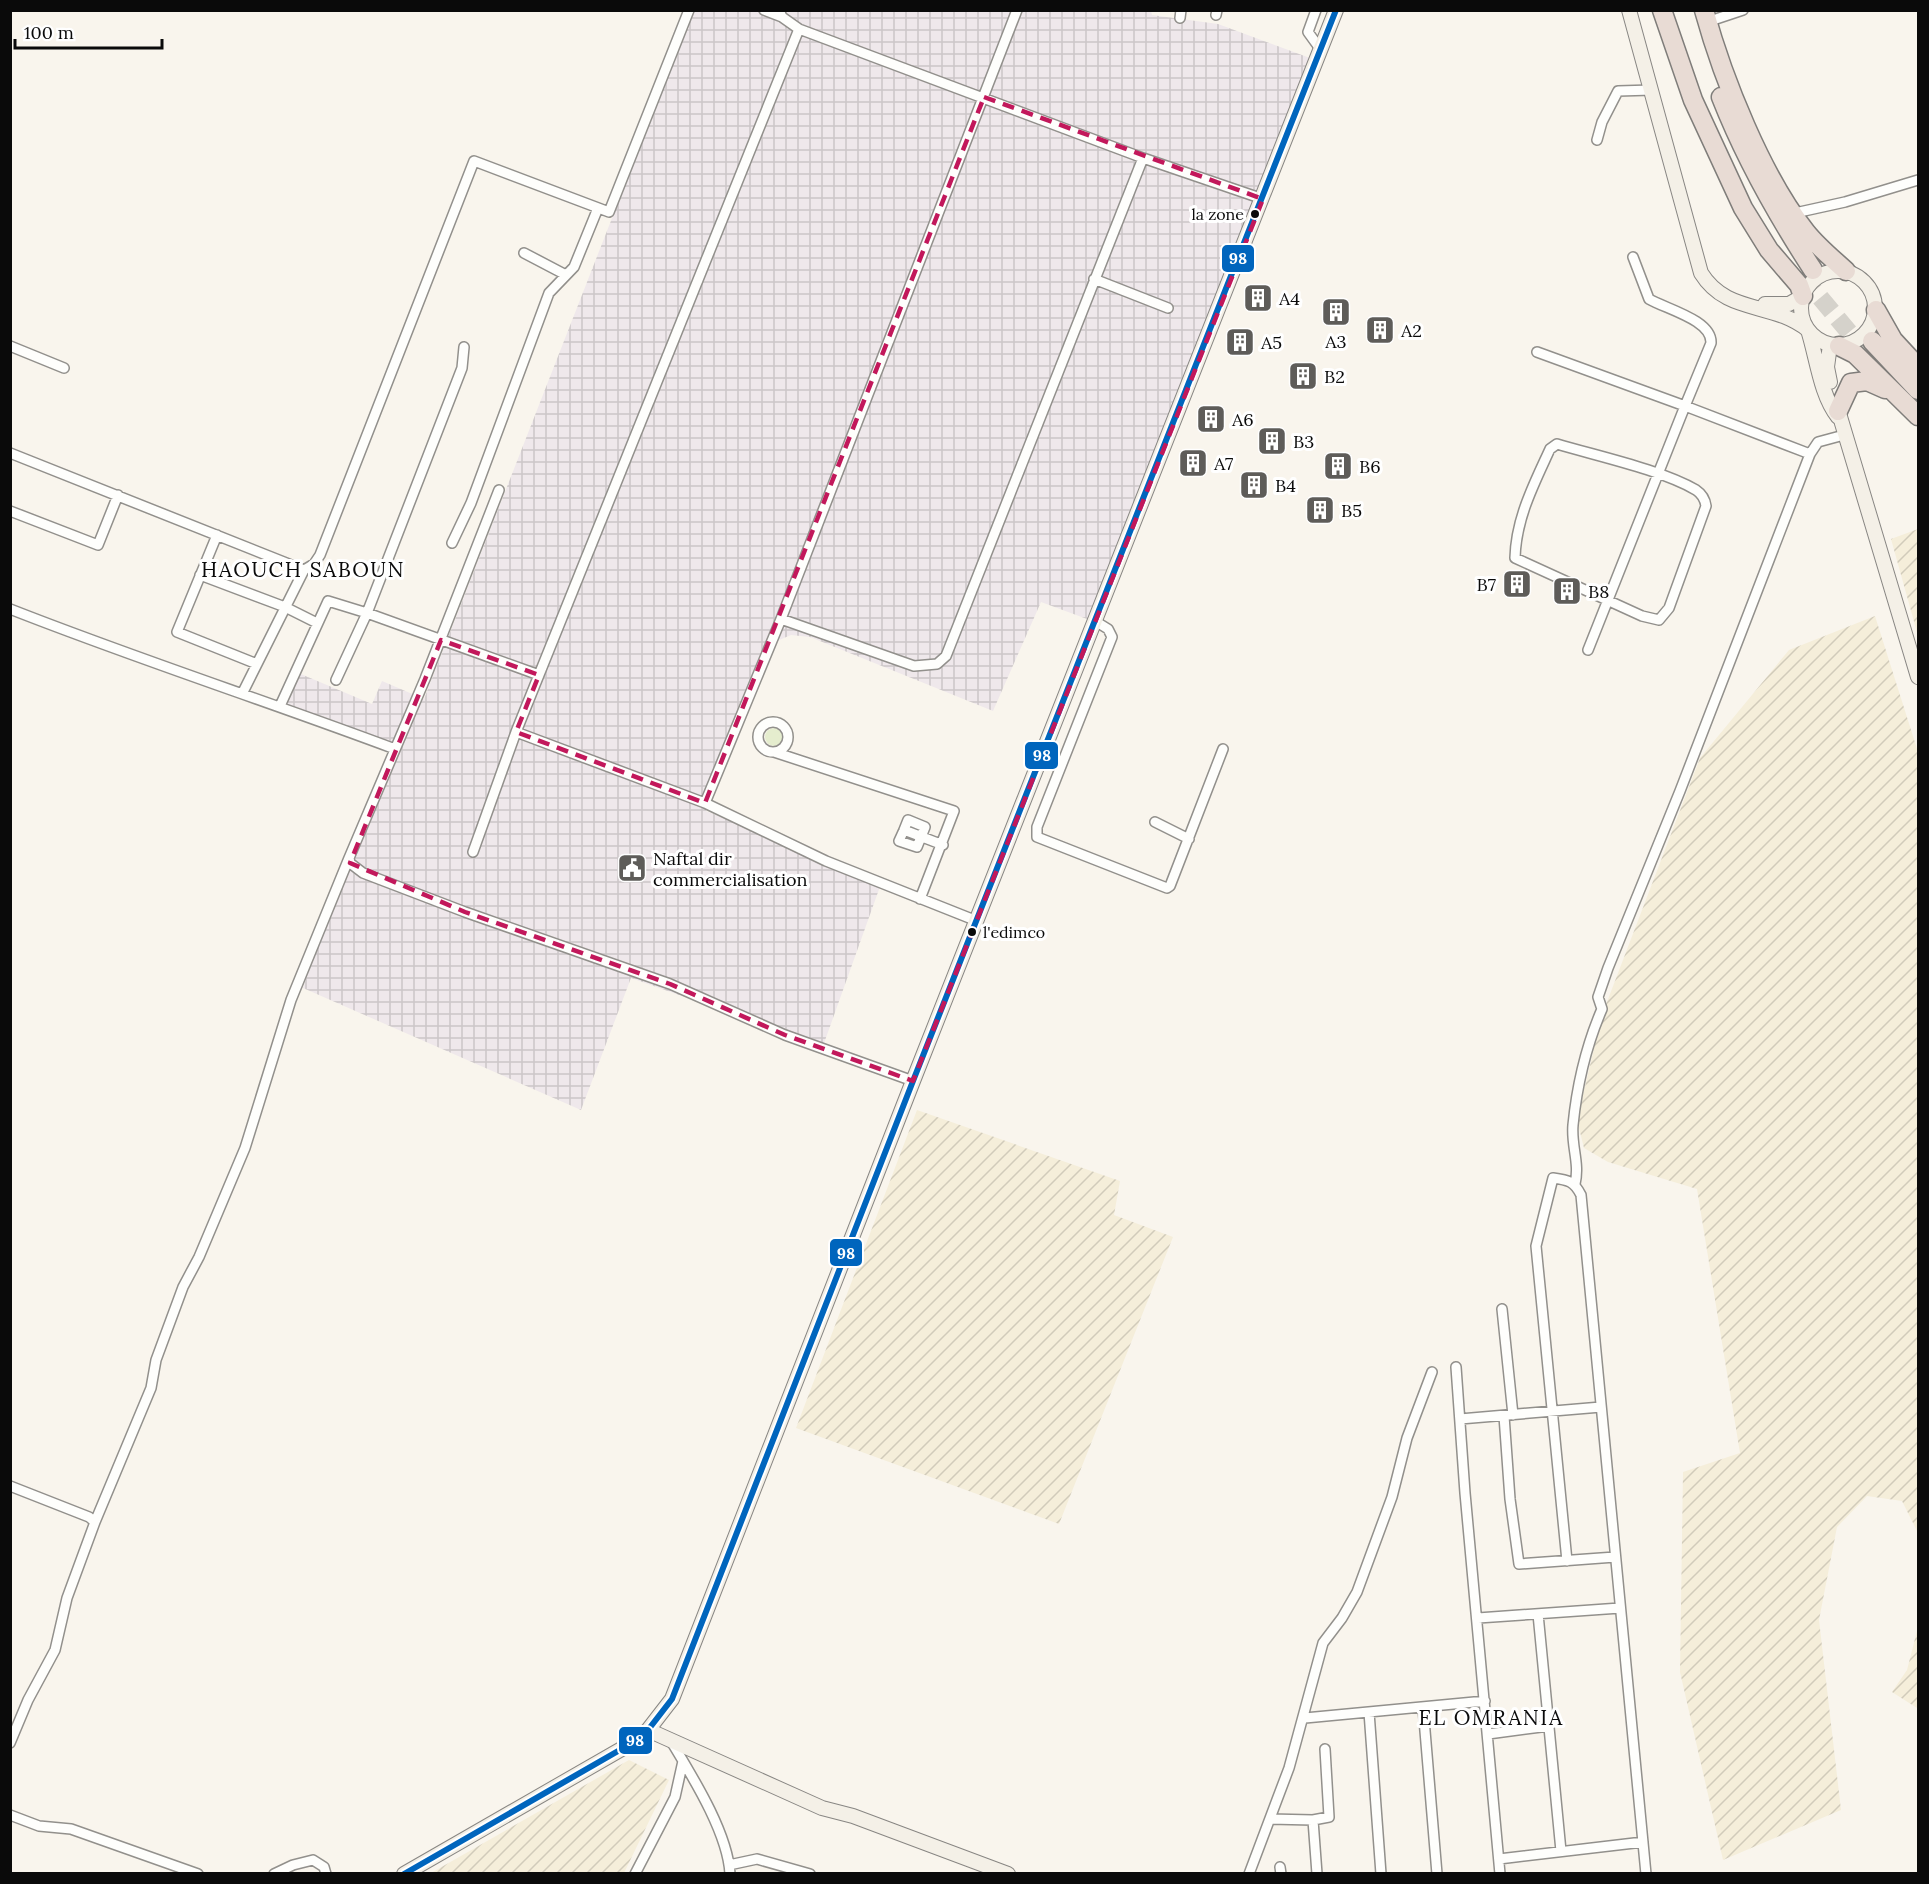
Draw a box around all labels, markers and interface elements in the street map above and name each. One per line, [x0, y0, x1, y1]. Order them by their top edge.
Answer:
scale bar [15, 12, 162, 50]
text: 100 m [24, 21, 74, 44]
place label: la zone [1191, 204, 1244, 224]
marker: la zone [1249, 208, 1261, 220]
line badge: 98 [1221, 244, 1255, 273]
text: 98 [1229, 248, 1247, 268]
building icon: A4 [1242, 282, 1274, 314]
place label: A4 [1278, 287, 1300, 310]
building icon: A3 [1320, 296, 1352, 328]
building icon: A2 [1364, 314, 1396, 346]
place label: A2 [1400, 319, 1422, 342]
building icon: A5 [1224, 326, 1256, 358]
place label: A3 [1324, 330, 1347, 353]
place label: A5 [1260, 331, 1282, 354]
building icon: B2 [1287, 360, 1319, 392]
place label: B2 [1324, 365, 1345, 388]
building icon: A6 [1195, 403, 1227, 435]
place label: A6 [1231, 408, 1254, 431]
building icon: B3 [1256, 425, 1288, 457]
place label: B3 [1293, 430, 1314, 453]
building icon: A7 [1177, 447, 1209, 479]
building icon: B6 [1322, 450, 1354, 482]
place label: A7 [1213, 452, 1233, 475]
place label: B6 [1359, 455, 1381, 478]
building icon: B4 [1238, 469, 1270, 501]
place label: B4 [1275, 474, 1296, 497]
building icon: B5 [1304, 494, 1336, 526]
place label: B5 [1341, 499, 1362, 522]
district label: HAOUCH SABOUN [201, 556, 405, 583]
building icon: B7 [1501, 568, 1533, 600]
place label: B7 [1477, 573, 1496, 596]
building icon: B8 [1551, 575, 1583, 607]
place label: B8 [1588, 580, 1609, 603]
line badge: 98 [1024, 741, 1059, 770]
text: 98 [1033, 745, 1051, 765]
place label: Naftal dir commercialisation [653, 847, 808, 891]
public building icon: Naftal dir commercialisation [616, 852, 648, 884]
place label: l'edimco [983, 922, 1045, 942]
marker: l'edimco [966, 926, 978, 938]
line badge: 98 [829, 1238, 863, 1267]
text: 98 [837, 1243, 855, 1263]
district label: EL OMRANIA [1418, 1704, 1564, 1731]
line badge: 98 [618, 1726, 653, 1755]
text: 98 [626, 1730, 644, 1750]

